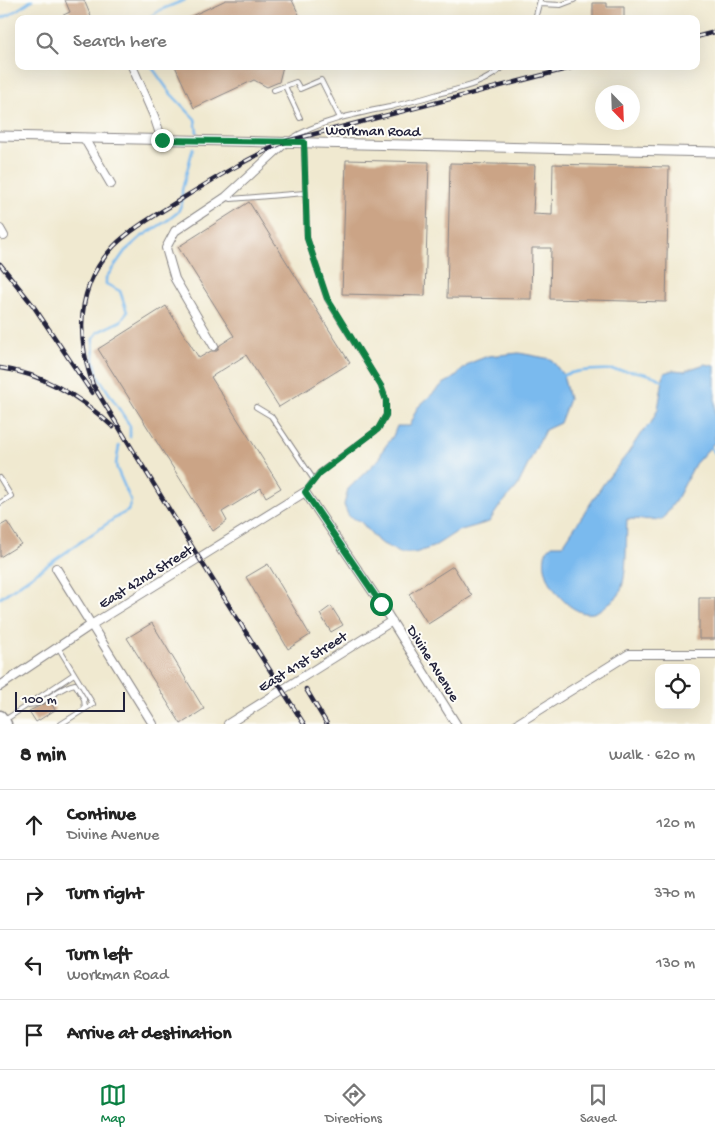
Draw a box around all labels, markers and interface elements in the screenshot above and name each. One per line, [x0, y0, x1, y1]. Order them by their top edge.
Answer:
search box [15, 15, 700, 70]
icon: search [33, 29, 61, 57]
text: Search here [73, 31, 167, 54]
north arrow [595, 85, 640, 130]
street label: Workman Road [325, 122, 422, 142]
route end [151, 129, 174, 152]
street label: East 42nd Street [96, 541, 198, 614]
route start [370, 593, 393, 616]
street label: Divine Avenue [401, 622, 463, 706]
street label: East 41st Street [255, 627, 352, 697]
map controls [655, 664, 700, 709]
button: locate [655, 664, 700, 709]
scale bar [15, 689, 125, 712]
text: 100 m [22, 692, 57, 709]
text: 8 min [20, 744, 66, 769]
text: Walk · 620 m [609, 747, 695, 766]
text: Continue [67, 804, 136, 827]
icon: ahead [20, 811, 48, 839]
text: 120 m [656, 815, 695, 834]
text: Divine Avenue [67, 827, 159, 846]
icon: right [20, 881, 48, 909]
text: Turn right [67, 883, 143, 906]
text: 370 m [654, 885, 695, 904]
text: Turn left [67, 944, 131, 967]
icon: left [20, 951, 48, 979]
text: 130 m [656, 955, 695, 974]
text: Workman Road [67, 967, 168, 986]
icon: arrive [20, 1021, 48, 1049]
text: Arrive at destination [67, 1023, 231, 1046]
tab: Map [99, 1081, 127, 1128]
tab: Directions [325, 1081, 382, 1128]
tab: Saved [580, 1081, 616, 1128]

